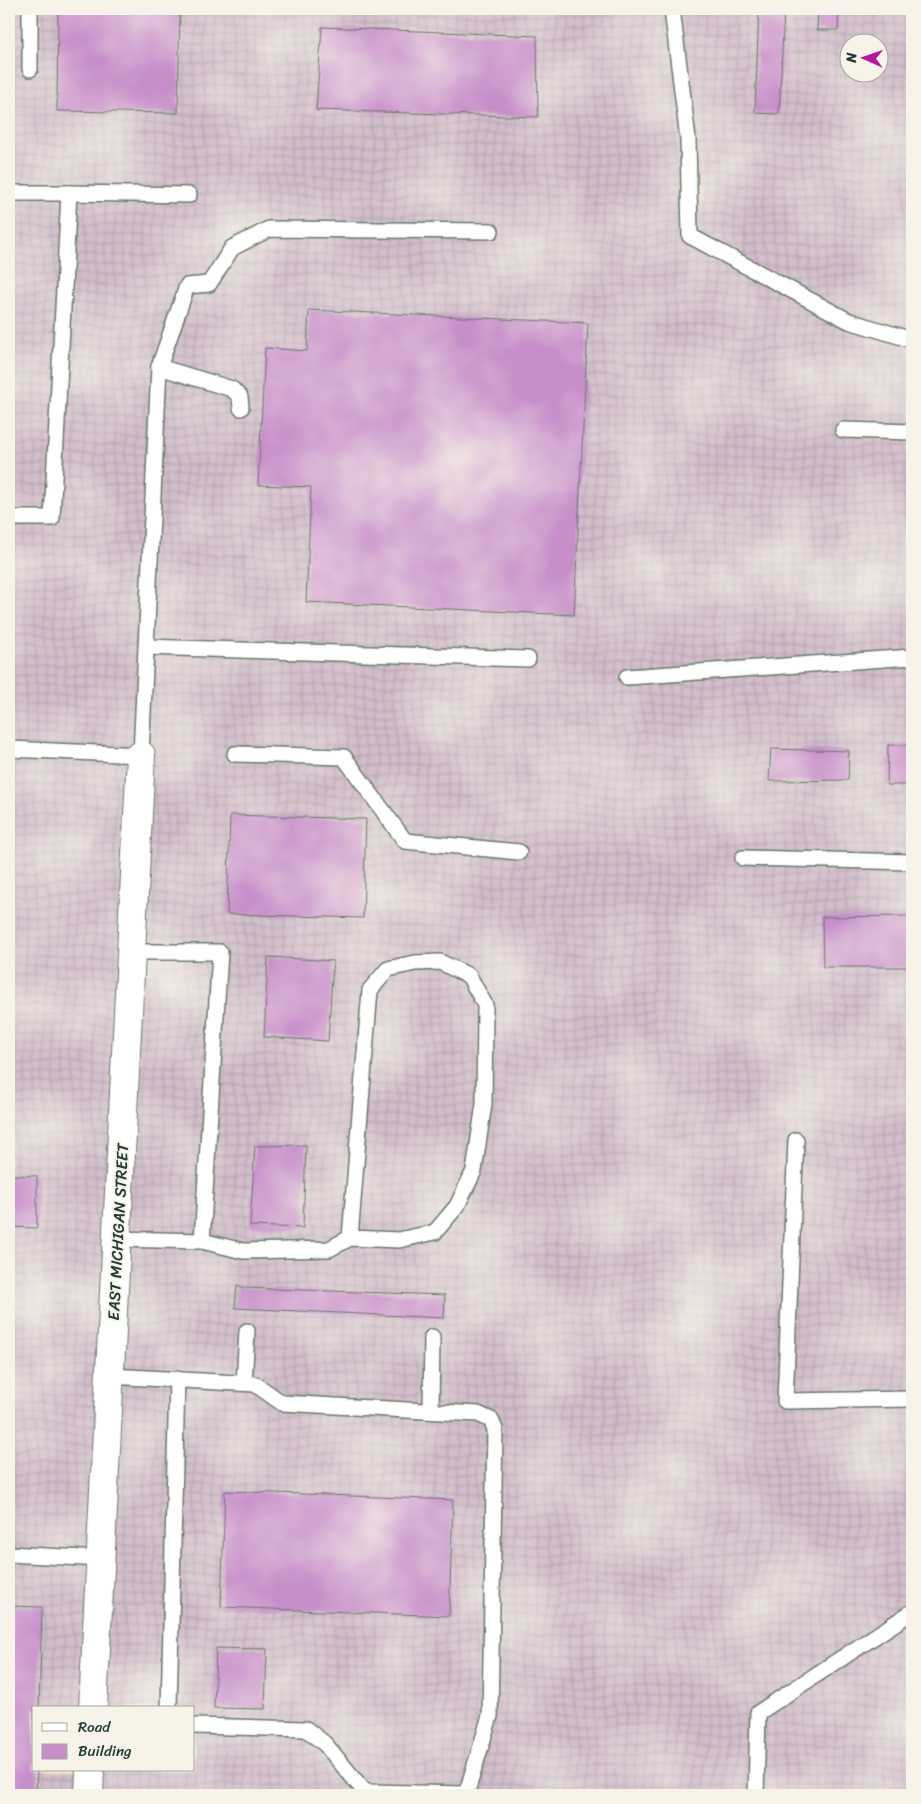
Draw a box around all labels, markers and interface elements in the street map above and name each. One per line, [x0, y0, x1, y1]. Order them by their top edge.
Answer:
north arrow [838, 32, 888, 82]
text: N [839, 52, 864, 64]
street label: EAST MICHIGAN STREET [99, 1141, 137, 1321]
legend [32, 1706, 195, 1772]
text: Road [78, 1714, 111, 1740]
text: Building [78, 1738, 132, 1764]

